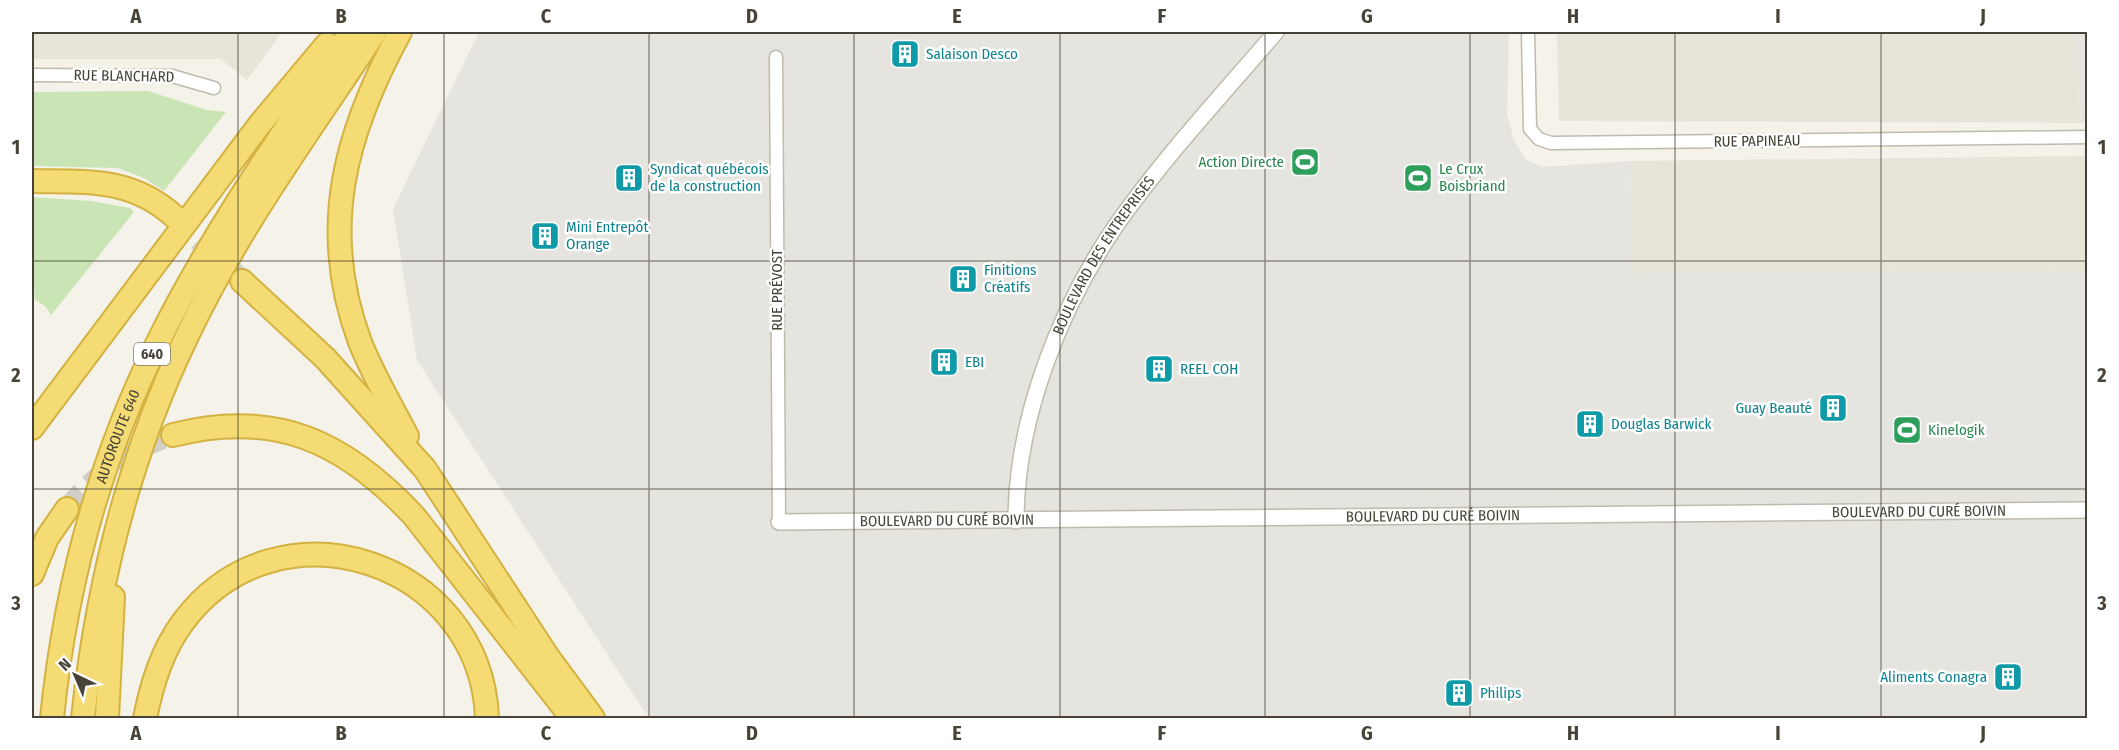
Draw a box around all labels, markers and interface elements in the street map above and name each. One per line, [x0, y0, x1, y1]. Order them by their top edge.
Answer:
text: A [130, 4, 143, 28]
text: B [335, 4, 347, 28]
text: C [541, 4, 552, 28]
text: D [746, 4, 758, 28]
text: E [952, 4, 962, 28]
text: F [1158, 4, 1167, 28]
text: G [1361, 4, 1373, 28]
text: H [1567, 4, 1579, 28]
text: I [1775, 4, 1781, 28]
text: J [1979, 4, 1986, 28]
building icon: Salaison Desco [889, 38, 921, 70]
place label: Salaison Desco [926, 45, 1018, 63]
street label: RUE BLANCHARD [73, 66, 175, 86]
street label: RUE PAPINEAU [1713, 131, 1801, 151]
text: 1 [12, 135, 20, 159]
text: 1 [2098, 135, 2106, 159]
sports icon: Action Directe [1289, 146, 1321, 178]
place label: Action Directe [1198, 153, 1284, 171]
place label: Syndicat québécois de la construction [650, 160, 769, 195]
place label: Le Crux Boisbriand [1439, 160, 1506, 195]
building icon: Syndicat québécois de la construction [613, 162, 645, 194]
sports icon: Le Crux Boisbriand [1402, 162, 1434, 194]
street label: BOULEVARD DES ENTREPRISES [1049, 173, 1158, 338]
place label: Mini Entrepôt Orange [566, 218, 648, 253]
building icon: Mini Entrepôt Orange [529, 220, 561, 252]
street label: RUE PRÉVOST [768, 249, 786, 331]
place label: Finitions Créatifs [984, 261, 1036, 296]
building icon: Finitions Créatifs [947, 263, 979, 295]
road number: 640 [134, 343, 170, 365]
building icon: EBI [928, 346, 960, 378]
place label: EBI [965, 353, 984, 371]
building icon: REEL COH [1143, 353, 1175, 385]
place label: REEL COH [1180, 360, 1238, 378]
text: 2 [10, 363, 21, 387]
text: 2 [2096, 363, 2107, 387]
street label: AUTOROUTE 640 [92, 387, 144, 486]
building icon: Guay Beauté [1817, 392, 1849, 424]
place label: Guay Beauté [1735, 399, 1812, 417]
building icon: Douglas Barwick [1574, 408, 1606, 440]
sports icon: Kinelogik [1891, 414, 1923, 446]
place label: Douglas Barwick [1611, 415, 1711, 433]
place label: Kinelogik [1928, 421, 1985, 439]
street label: BOULEVARD DU CURÉ BOIVIN [1832, 502, 2006, 521]
street label: BOULEVARD DU CURÉ BOIVIN [1346, 506, 1520, 526]
street label: BOULEVARD DU CURÉ BOIVIN [860, 511, 1034, 530]
text: 3 [10, 591, 21, 615]
text: 3 [2096, 591, 2107, 615]
north arrow [45, 645, 105, 705]
text: N [55, 654, 75, 675]
building icon: Aliments Conagra [1992, 661, 2024, 693]
place label: Aliments Conagra [1880, 668, 1987, 686]
building icon: Philips [1443, 677, 1475, 709]
place label: Philips [1480, 684, 1521, 702]
text: A [130, 721, 143, 745]
text: B [335, 721, 347, 745]
text: C [541, 721, 552, 745]
text: D [746, 721, 758, 745]
text: E [952, 721, 962, 745]
text: F [1158, 721, 1167, 745]
text: G [1361, 721, 1373, 745]
text: H [1567, 721, 1579, 745]
text: I [1775, 721, 1781, 745]
text: J [1979, 721, 1986, 745]

